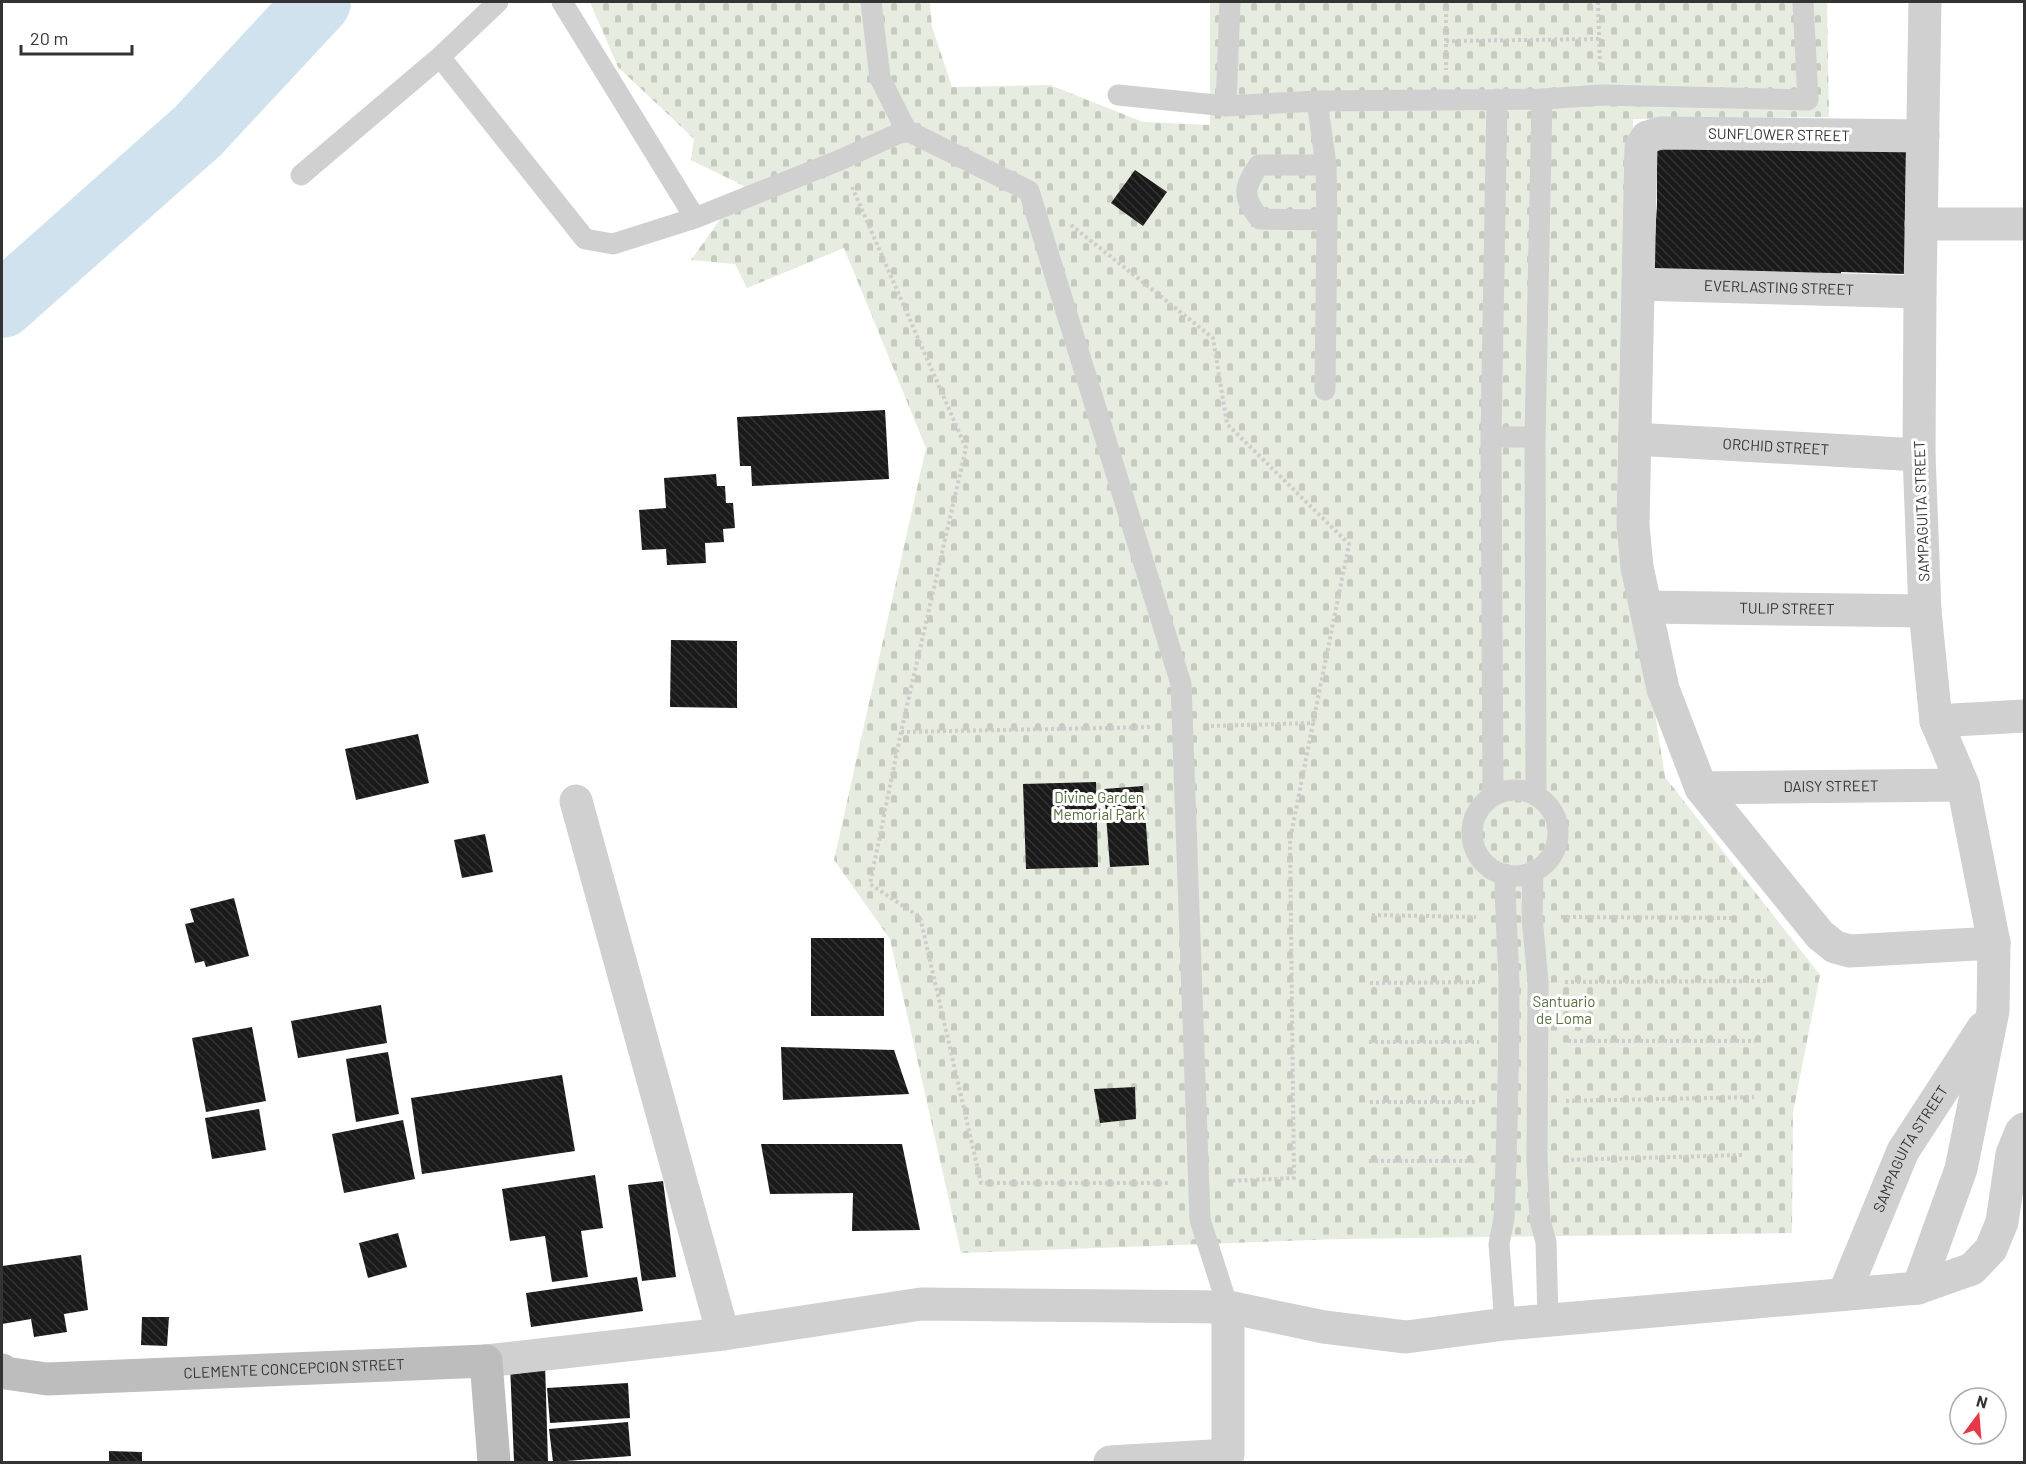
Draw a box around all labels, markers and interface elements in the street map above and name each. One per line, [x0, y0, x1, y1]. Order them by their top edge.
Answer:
scale bar [21, 18, 132, 56]
text: 20 m [30, 27, 68, 49]
street label: SUNFLOWER STREET [1708, 124, 1850, 144]
street label: EVERLASTING STREET [1704, 276, 1854, 298]
street label: ORCHID STREET [1722, 434, 1830, 458]
street label: SAMPAGUITA STREET [1910, 440, 1932, 582]
street label: TULIP STREET [1739, 598, 1835, 618]
street label: DAISY STREET [1783, 776, 1879, 795]
park label: Divine Garden Memorial Park [1053, 788, 1146, 823]
park label: Santuario de Loma [1532, 992, 1596, 1027]
street label: SAMPAGUITA STREET [1869, 1082, 1951, 1215]
street label: CLEMENTE CONCEPCION STREET [183, 1354, 405, 1381]
north arrow [1948, 1386, 2008, 1446]
text: N [1975, 1391, 1990, 1412]

